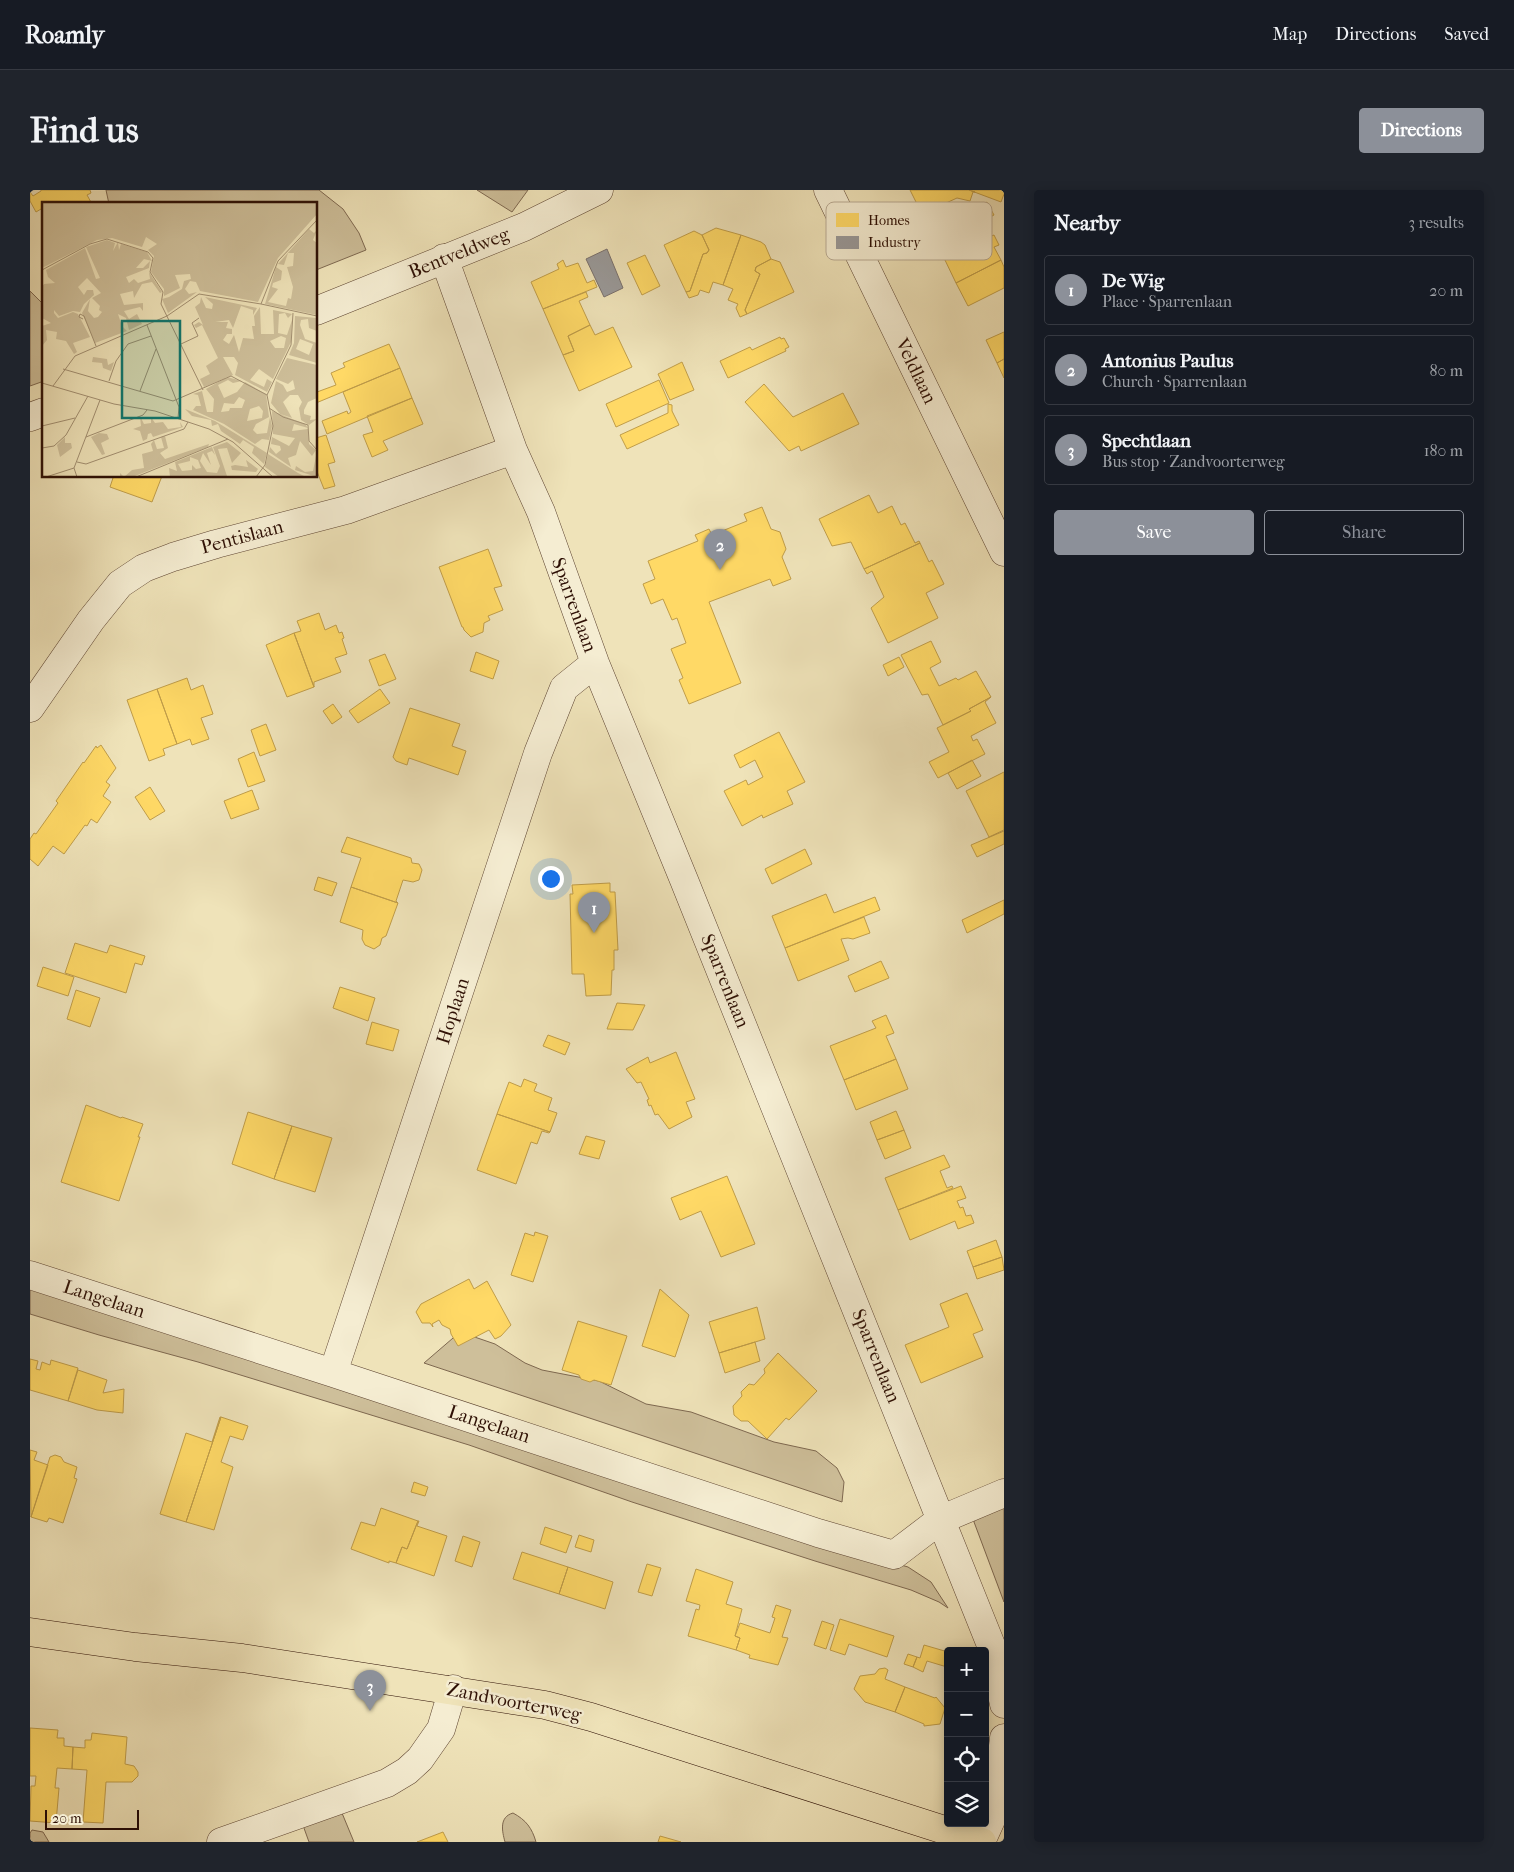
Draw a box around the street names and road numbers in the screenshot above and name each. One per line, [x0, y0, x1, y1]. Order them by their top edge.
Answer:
street label: Bentveldweg [405, 223, 513, 283]
street label: Veldlaan [890, 334, 941, 407]
street label: Pentislaan [198, 515, 286, 559]
street label: Sparrenlaan [547, 555, 601, 655]
street label: Sparrenlaan [696, 931, 754, 1031]
street label: Hoplaan [432, 975, 474, 1047]
street label: Langelaan [60, 1275, 148, 1323]
street label: Sparrenlaan [847, 1306, 905, 1406]
street label: Langelaan [445, 1400, 533, 1448]
street label: Zandvoorterweg [445, 1678, 584, 1726]

